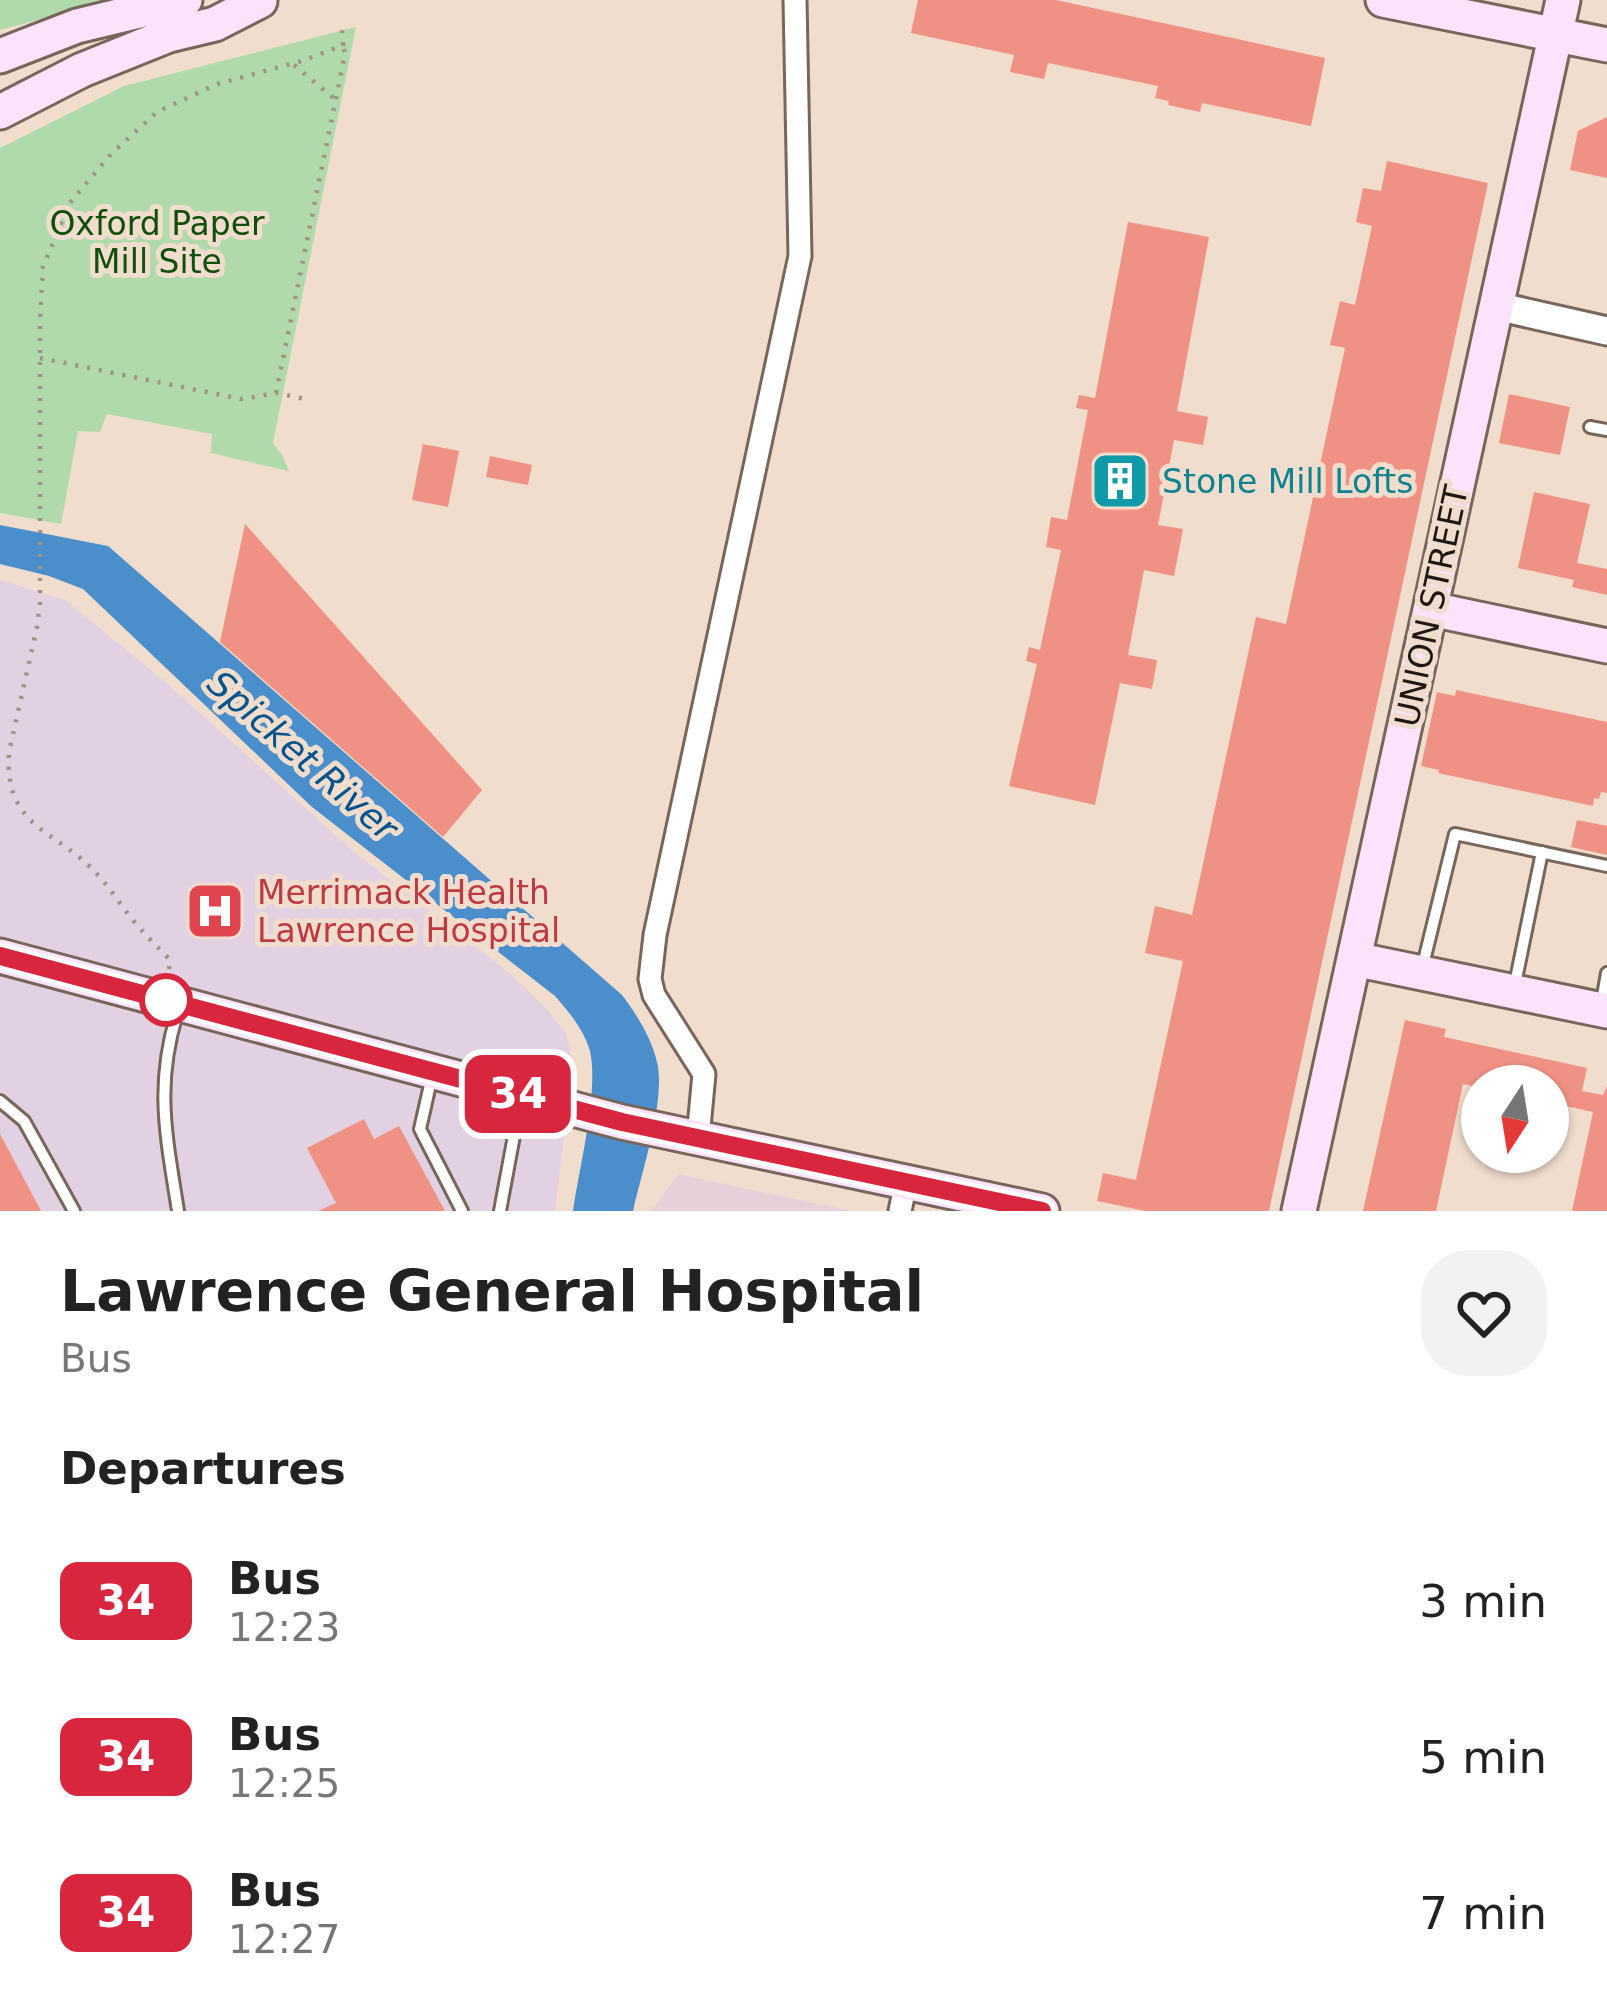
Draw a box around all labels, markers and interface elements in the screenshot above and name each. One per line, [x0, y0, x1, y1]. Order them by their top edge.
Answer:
park label: Oxford Paper Mill Site [49, 204, 265, 281]
building icon: Stone Mill Lofts [1089, 450, 1151, 512]
place label: Stone Mill Lofts [1162, 462, 1413, 501]
street label: UNION STREET [1387, 481, 1476, 730]
water label: Spicket River [200, 662, 407, 850]
place label: Merrimack Health Lawrence Hospital [257, 873, 560, 950]
hospital icon: Merrimack Health Lawrence Hospital [184, 880, 246, 942]
unlabelled marker [141, 975, 191, 1025]
line badge: 34 [464, 1055, 572, 1133]
north arrow [1461, 1065, 1569, 1173]
map controls [1461, 1065, 1569, 1173]
text: 34 [489, 1069, 547, 1118]
button: heart [1421, 1250, 1547, 1376]
text: Lawrence General Hospital [60, 1258, 924, 1324]
text: Bus [60, 1336, 132, 1381]
text: Departures [60, 1442, 346, 1495]
text: Bus [228, 1552, 321, 1605]
text: 3 min [1419, 1575, 1547, 1628]
text: 34 [97, 1576, 155, 1625]
text: 12:23 [228, 1605, 340, 1650]
text: Bus [228, 1708, 321, 1761]
text: 5 min [1419, 1731, 1547, 1784]
text: 34 [97, 1732, 155, 1781]
text: 12:25 [228, 1761, 340, 1806]
text: Bus [228, 1864, 321, 1917]
text: 7 min [1419, 1887, 1547, 1940]
text: 34 [97, 1888, 155, 1937]
text: 12:27 [228, 1917, 340, 1962]

